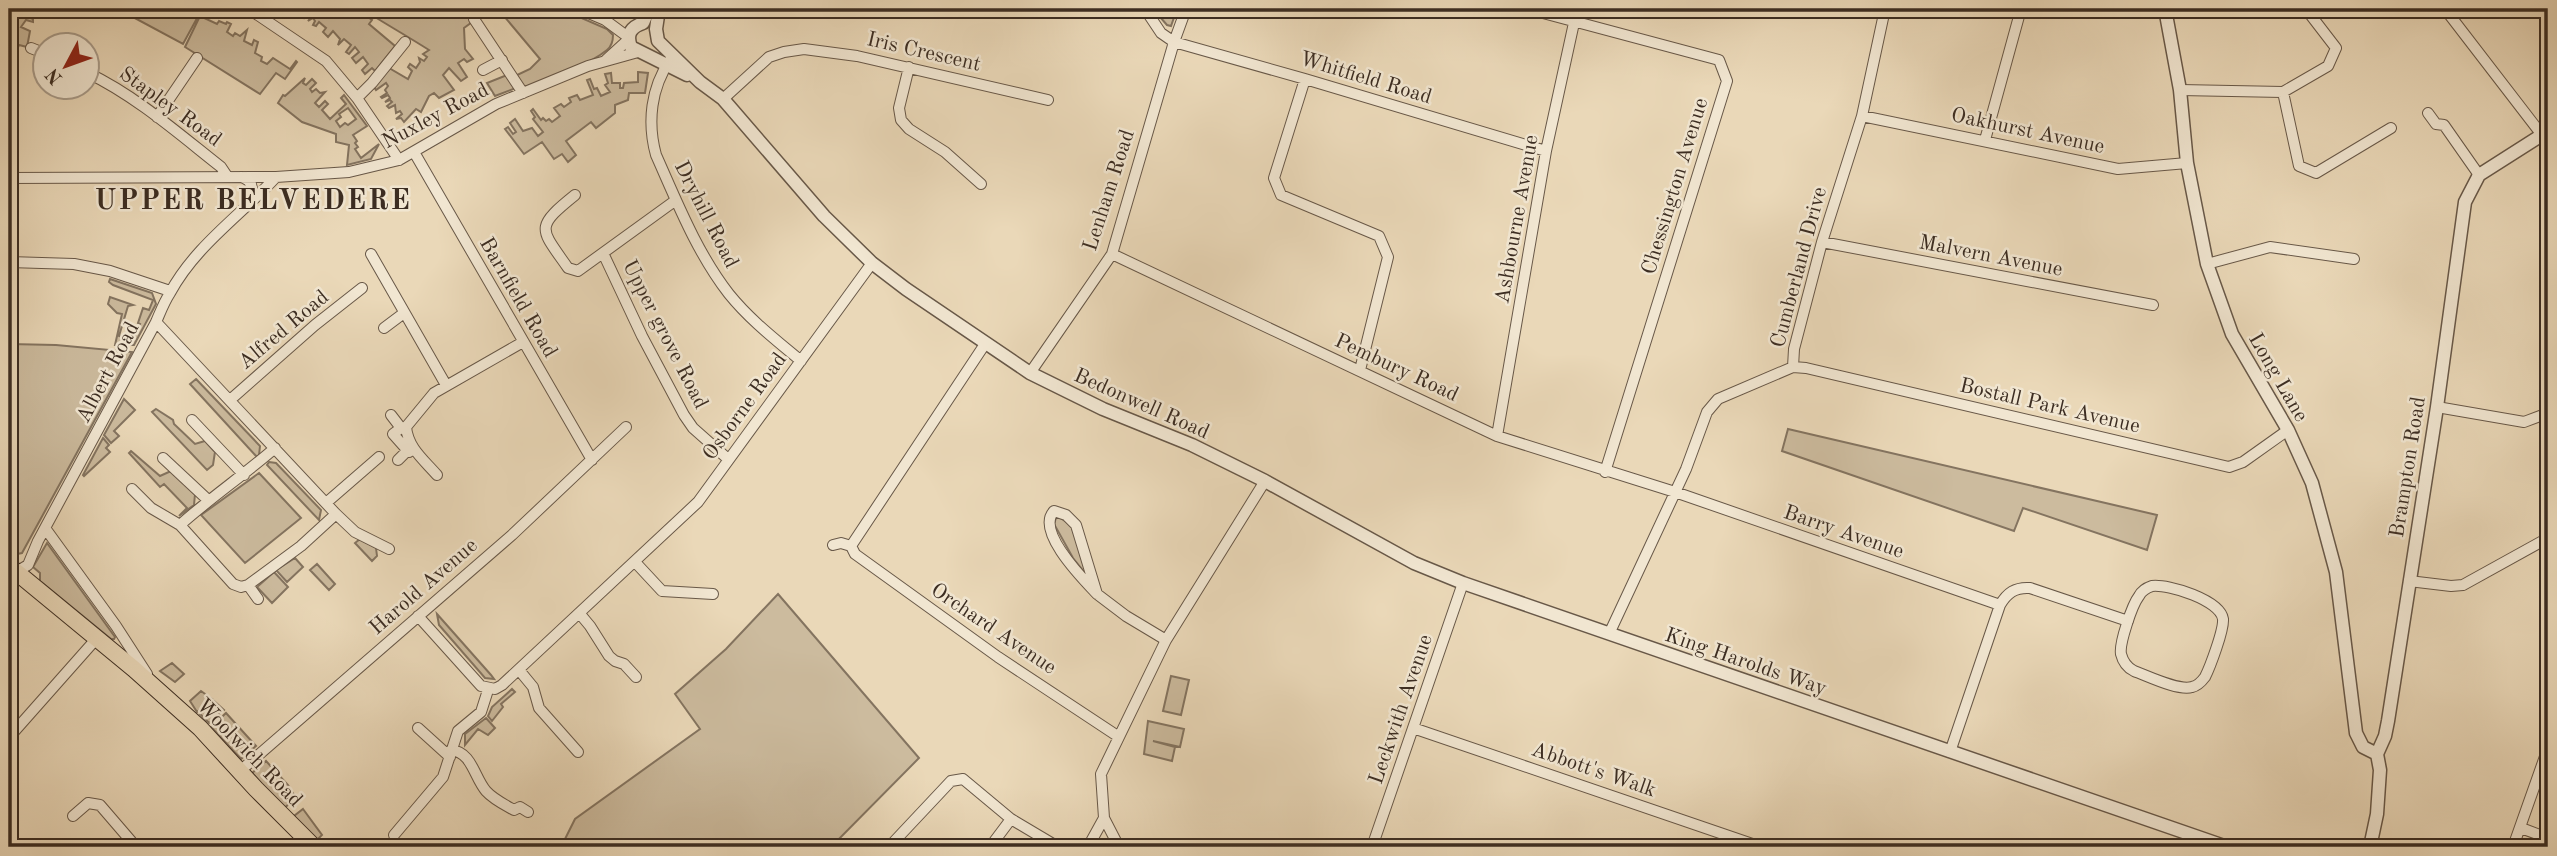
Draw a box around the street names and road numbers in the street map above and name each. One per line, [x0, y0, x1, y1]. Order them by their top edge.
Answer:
street label: Iris Crescent [865, 29, 983, 76]
street label: Whitfield Road [1297, 48, 1434, 109]
street label: Stapley Road [115, 63, 225, 151]
street label: Nuxley Road [379, 79, 493, 153]
street label: Chessington Avenue [1639, 96, 1712, 277]
street label: Oakhurst Avenue [1949, 105, 2106, 158]
street label: Lenham Road [1080, 127, 1139, 254]
street label: Ashbourne Avenue [1492, 133, 1543, 305]
street label: Dryhill Road [670, 158, 742, 272]
street label: Cumberland Drive [1768, 185, 1831, 350]
street label: Malvern Avenue [1917, 232, 2064, 281]
street label: Barnfield Road [475, 234, 561, 361]
street label: Upper grove Road [618, 257, 711, 413]
street label: Alfred Road [235, 287, 333, 374]
street label: Albert Road [73, 319, 144, 427]
street label: Long Lane [2244, 330, 2311, 426]
street label: Pembury Road [1331, 331, 1462, 406]
street label: Osborne Road [699, 349, 791, 465]
street label: Bedonwell Road [1071, 365, 1212, 444]
street label: Bostall Park Avenue [1957, 375, 2142, 437]
street label: Brampton Road [2387, 395, 2430, 539]
street label: Barry Avenue [1781, 502, 1906, 563]
street label: Harold Avenue [366, 535, 482, 639]
street label: Orchard Avenue [927, 580, 1060, 679]
street label: King Harolds Way [1662, 625, 1829, 700]
street label: Leckwith Avenue [1366, 632, 1437, 787]
street label: Woolwich Road [192, 695, 306, 811]
street label: Abbott's Walk [1528, 739, 1659, 802]

